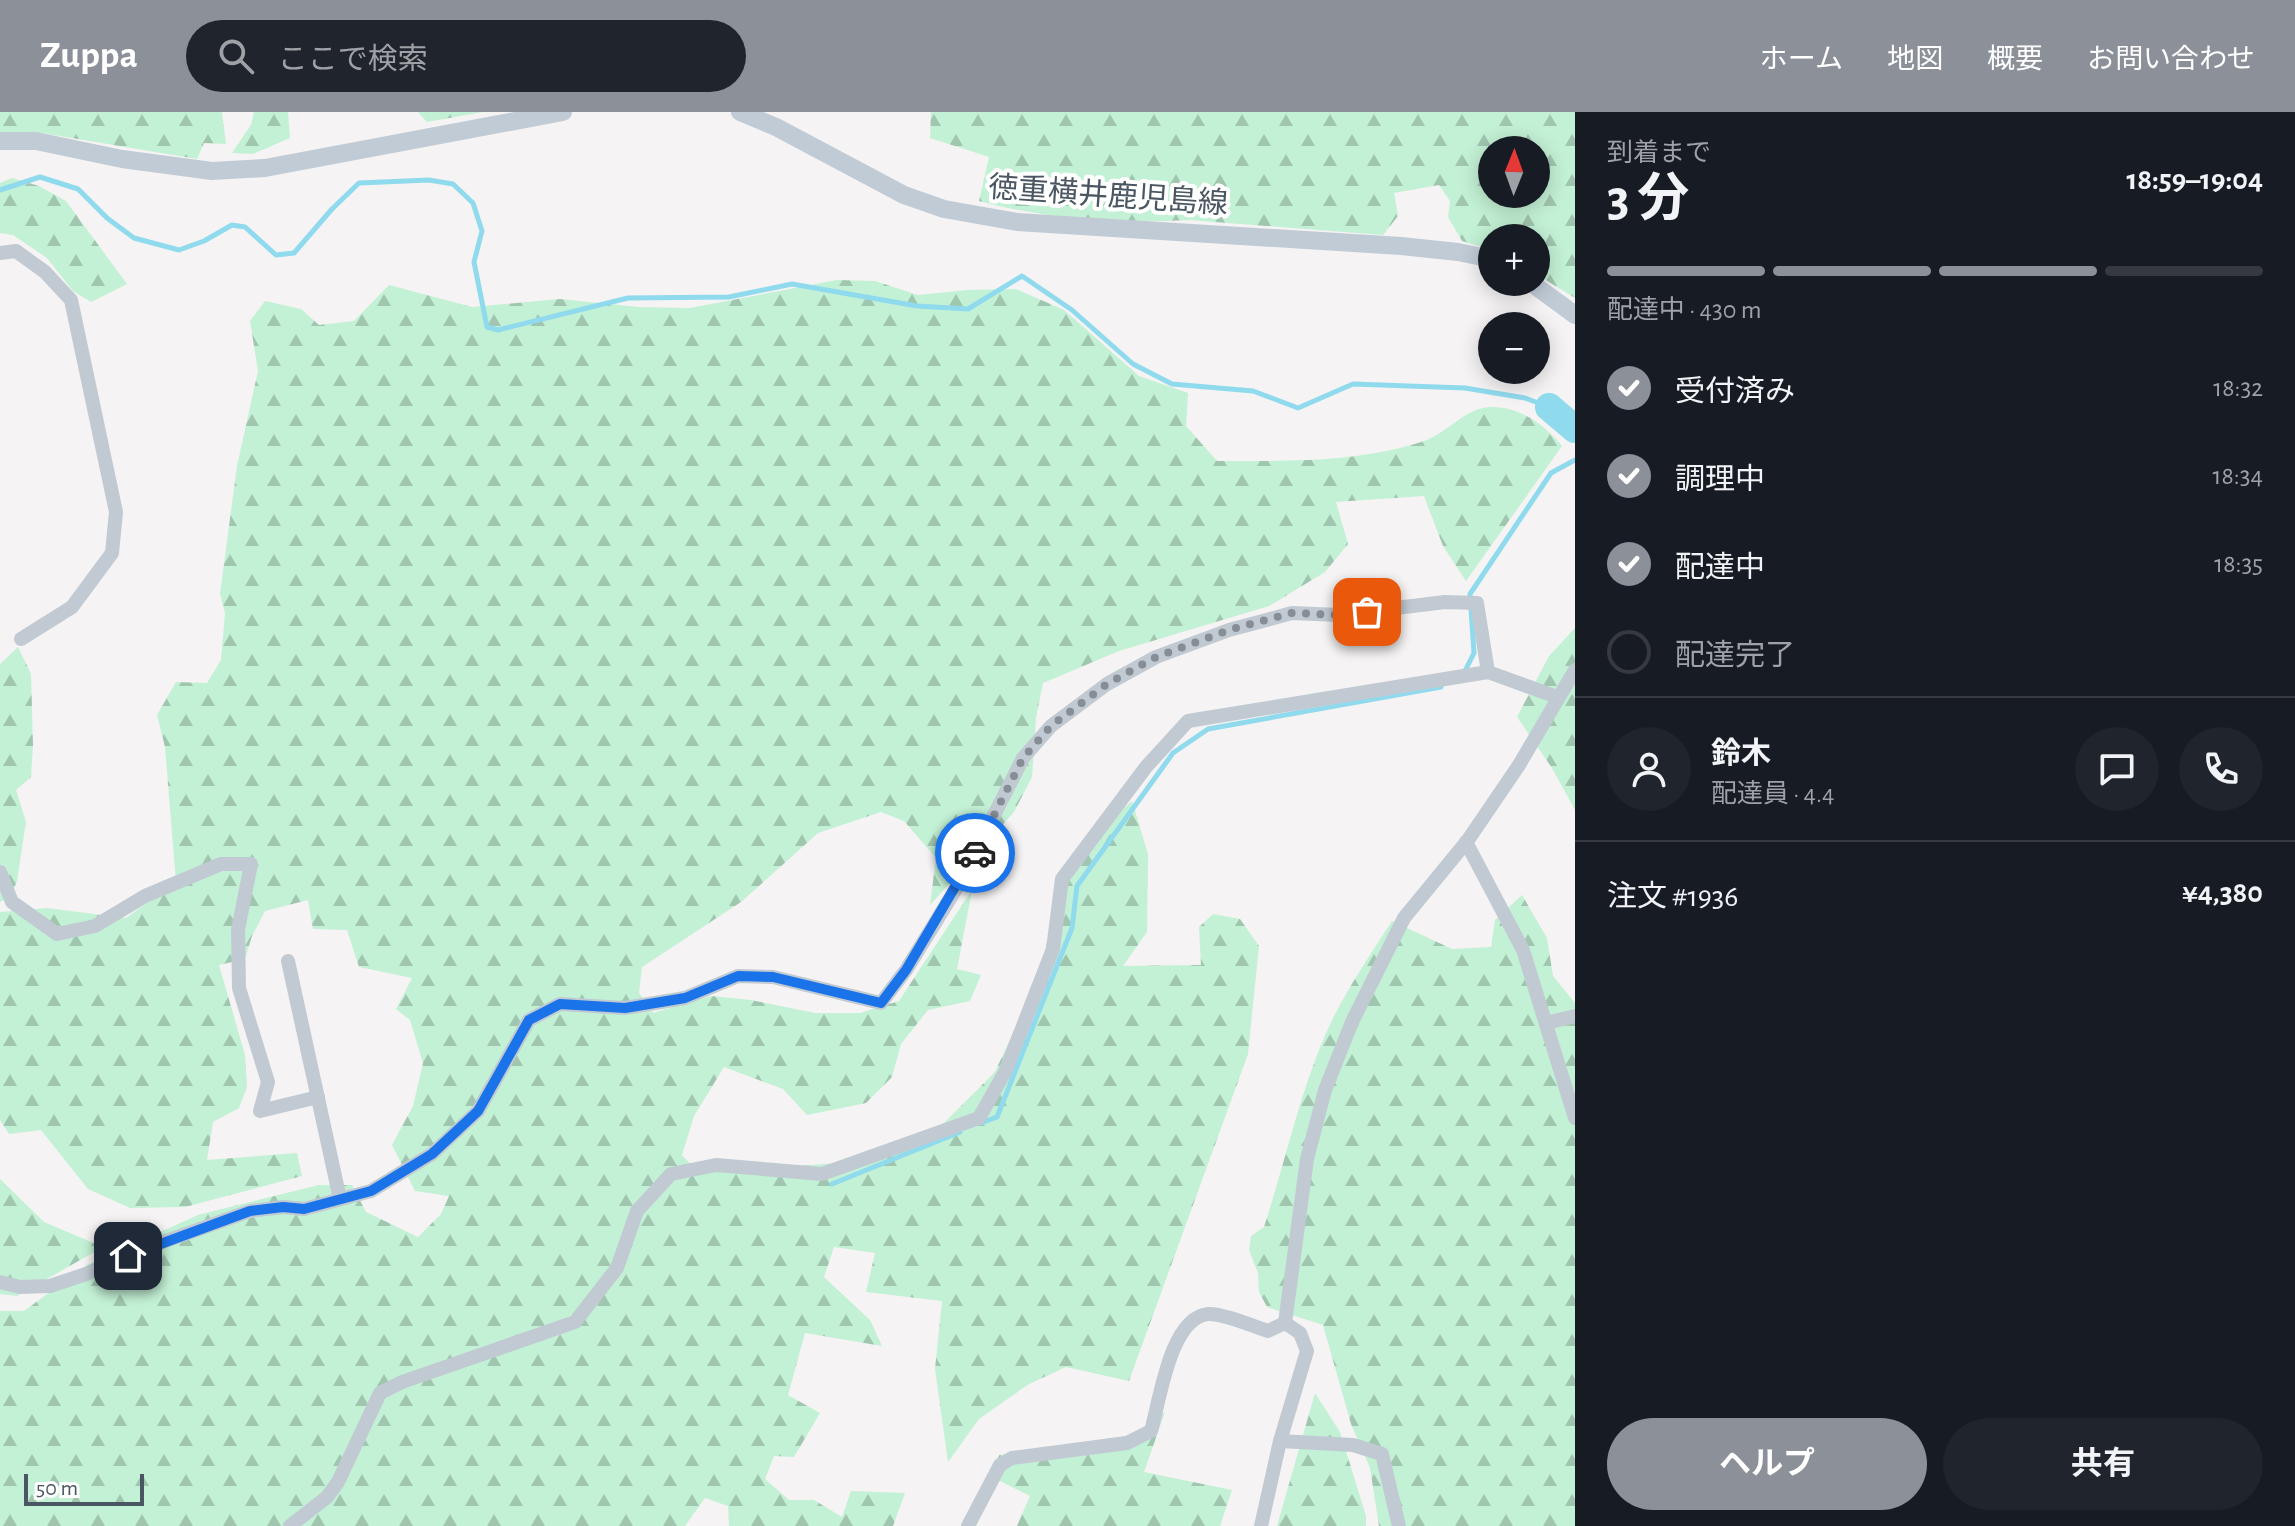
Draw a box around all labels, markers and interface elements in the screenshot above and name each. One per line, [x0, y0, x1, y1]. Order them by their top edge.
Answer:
search box [186, 20, 746, 92]
icon: search [214, 34, 258, 78]
text: Zuppa [40, 37, 138, 75]
text: ここで検索 [278, 45, 428, 75]
text: ホーム [1760, 46, 1843, 74]
text: 地図 [1887, 46, 1943, 74]
text: 概要 [1987, 46, 2043, 74]
text: お問い合わせ [2087, 46, 2255, 74]
north arrow [1478, 136, 1550, 208]
map controls [1478, 136, 1550, 384]
text: 到着まで [1607, 140, 1711, 166]
text: 18:59–19:04 [2126, 165, 2263, 195]
street label: 徳重横井鹿児島線 [987, 171, 1229, 219]
text: 3 分 [1607, 173, 1689, 225]
button: + [1478, 224, 1550, 296]
text: 配達中 · 430 m [1607, 297, 1762, 323]
button: − [1478, 312, 1550, 384]
icon: check [1607, 366, 1651, 410]
text: 18:32 [2213, 375, 2263, 401]
text: 受付済み [1675, 377, 1795, 407]
icon: check [1607, 454, 1651, 498]
text: 18:34 [2213, 463, 2263, 489]
text: 調理中 [1675, 465, 1765, 495]
icon: check [1607, 542, 1651, 586]
text: 18:35 [2214, 551, 2263, 577]
text: 配達中 [1675, 553, 1765, 583]
pin [1333, 578, 1401, 646]
icon: bag [1345, 590, 1389, 634]
text: 配達完了 [1675, 641, 1795, 671]
button: person [1607, 727, 1691, 811]
button: chat [2075, 727, 2159, 811]
button: phone [2179, 727, 2263, 811]
text: 鈴木 [1711, 739, 1771, 769]
text: 配達員 · 4.4 [1711, 781, 1835, 807]
courier [935, 813, 1015, 893]
icon: car [953, 831, 997, 875]
text: ¥4,380 [2182, 878, 2263, 908]
text: 注文 #1936 [1607, 882, 1738, 912]
pin [94, 1222, 162, 1290]
icon: home [106, 1234, 150, 1278]
button: ヘルプ [1607, 1418, 1927, 1510]
button: 共有 [1943, 1418, 2263, 1510]
scale bar [24, 1470, 144, 1506]
text: 50 m [36, 1477, 78, 1499]

